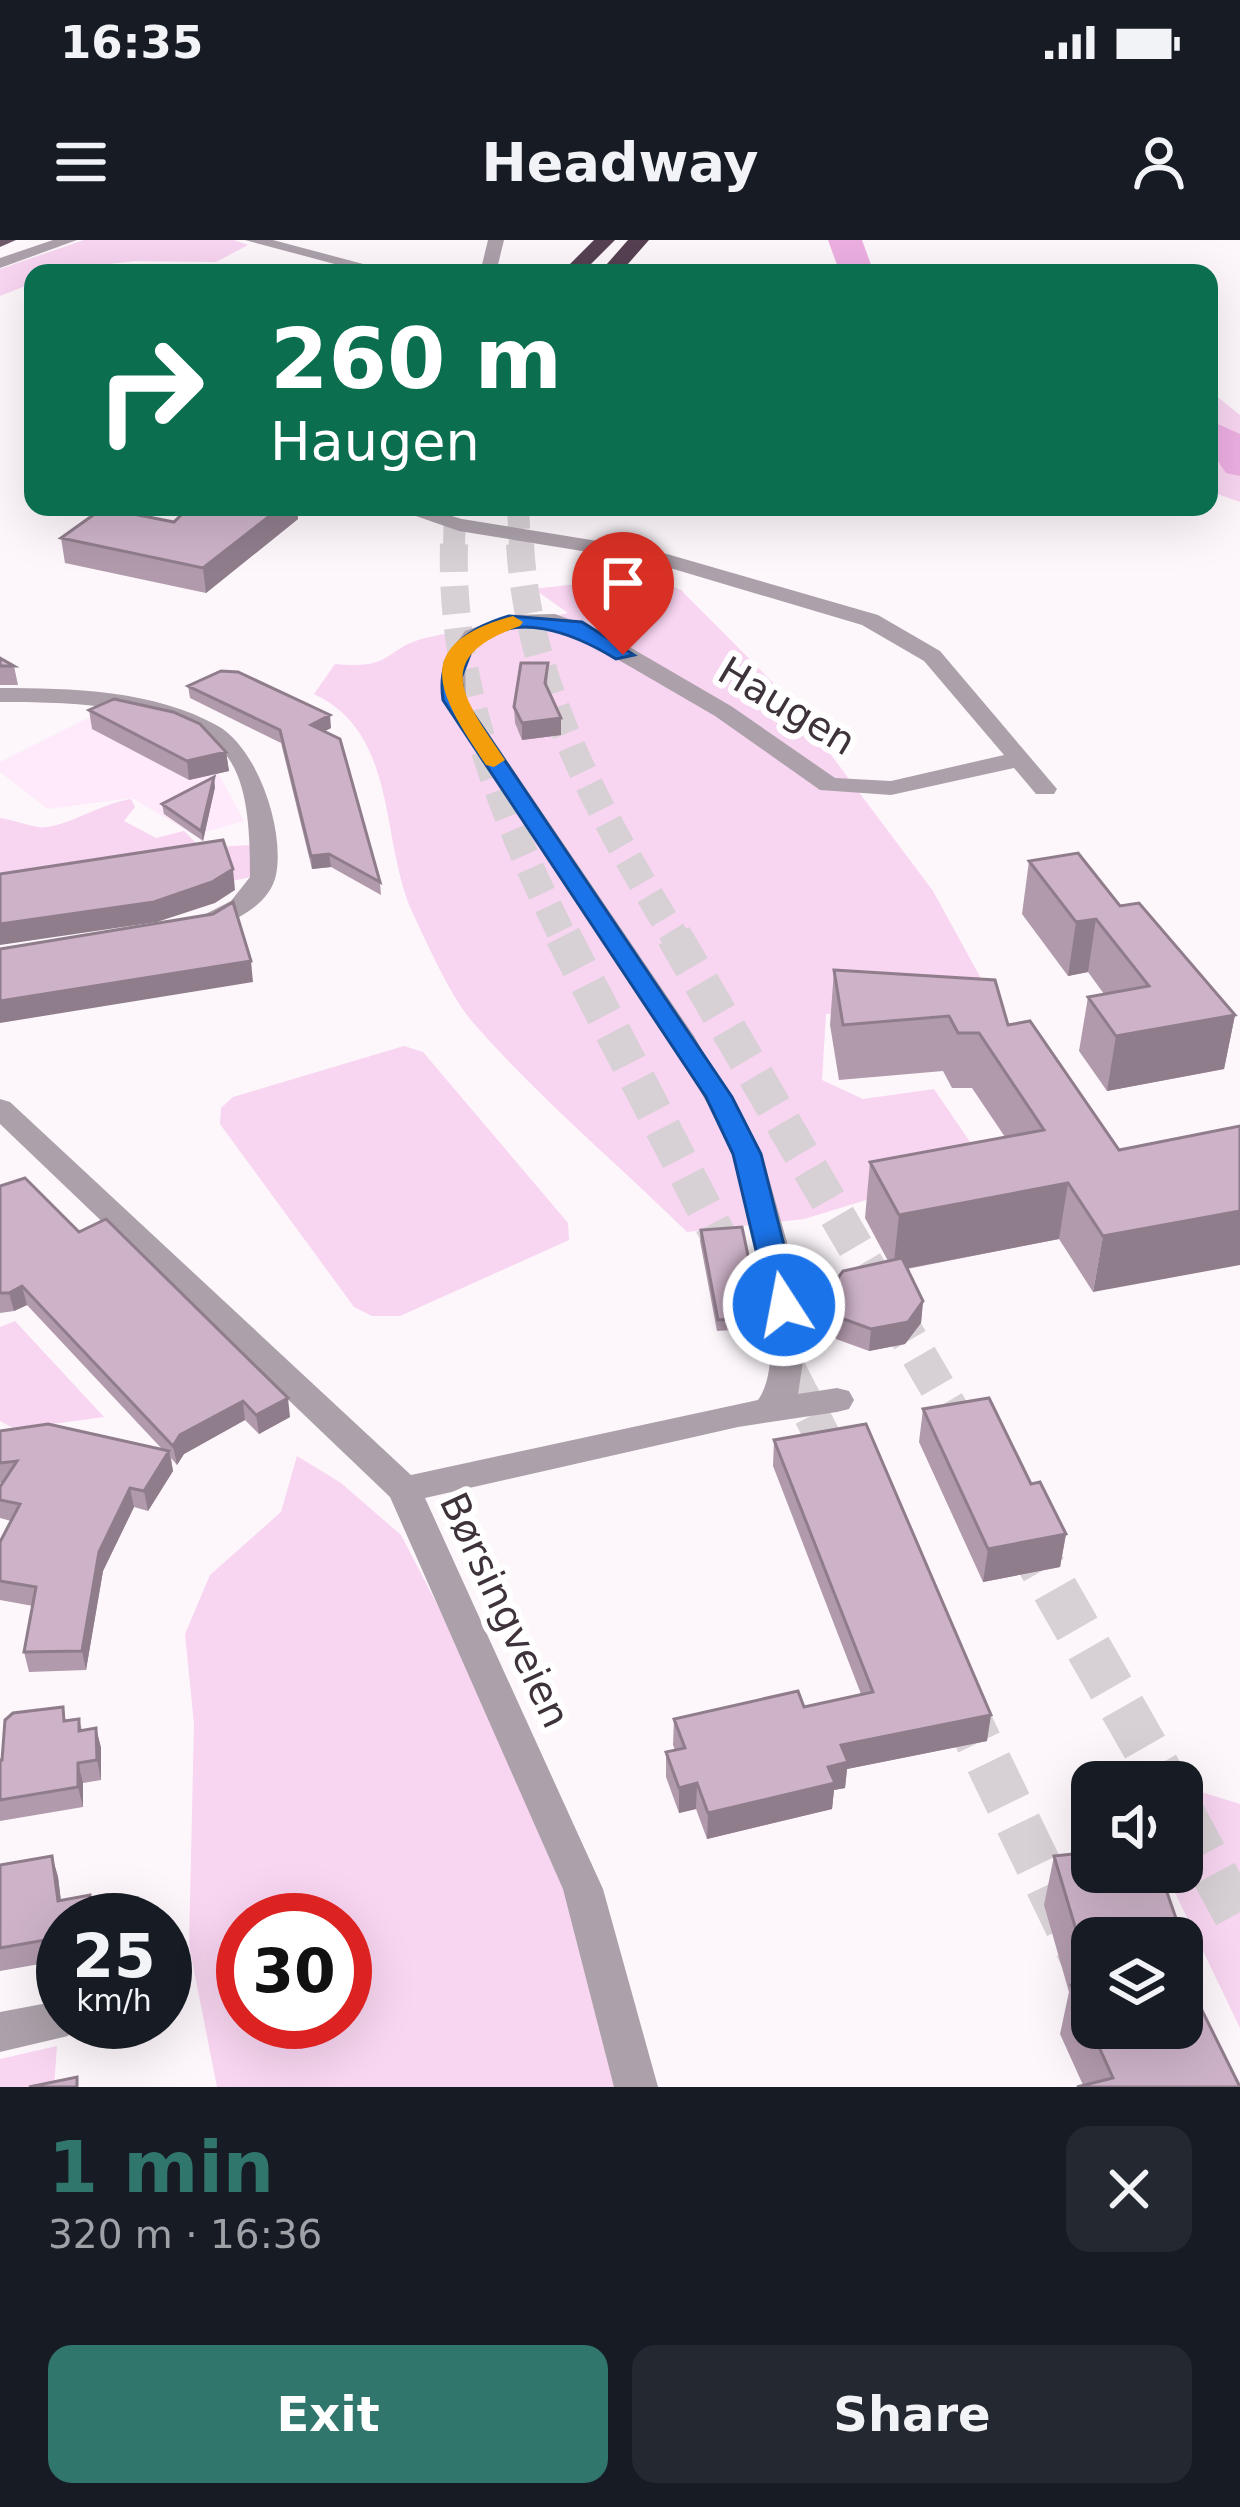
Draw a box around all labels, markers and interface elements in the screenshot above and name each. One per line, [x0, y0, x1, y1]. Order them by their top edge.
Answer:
text: 16:35 [60, 16, 203, 69]
icon: menu [48, 129, 114, 195]
icon: person [1126, 129, 1192, 195]
text: Headway [482, 131, 758, 194]
text: 260 m [270, 310, 562, 408]
icon: right [72, 312, 228, 468]
text: Haugen [270, 410, 480, 473]
pin [572, 532, 674, 655]
icon: arrive [590, 550, 656, 616]
street label: Haugen [711, 648, 863, 764]
position arrow [721, 1242, 847, 1368]
street label: Børsingveien [431, 1485, 579, 1735]
map controls [1071, 1761, 1203, 2049]
button: sound [1071, 1761, 1203, 1893]
speed limit sign: 30 [216, 1893, 372, 2049]
button: layers [1071, 1917, 1203, 2049]
text: 25 [72, 1921, 156, 1991]
text: km/h [76, 1983, 152, 2018]
text: 1 min [48, 2125, 274, 2209]
button: close [1066, 2126, 1192, 2252]
text: 320 m · 16:36 [48, 2212, 322, 2257]
button: Exit [48, 2345, 608, 2483]
button: Share [632, 2345, 1192, 2483]

